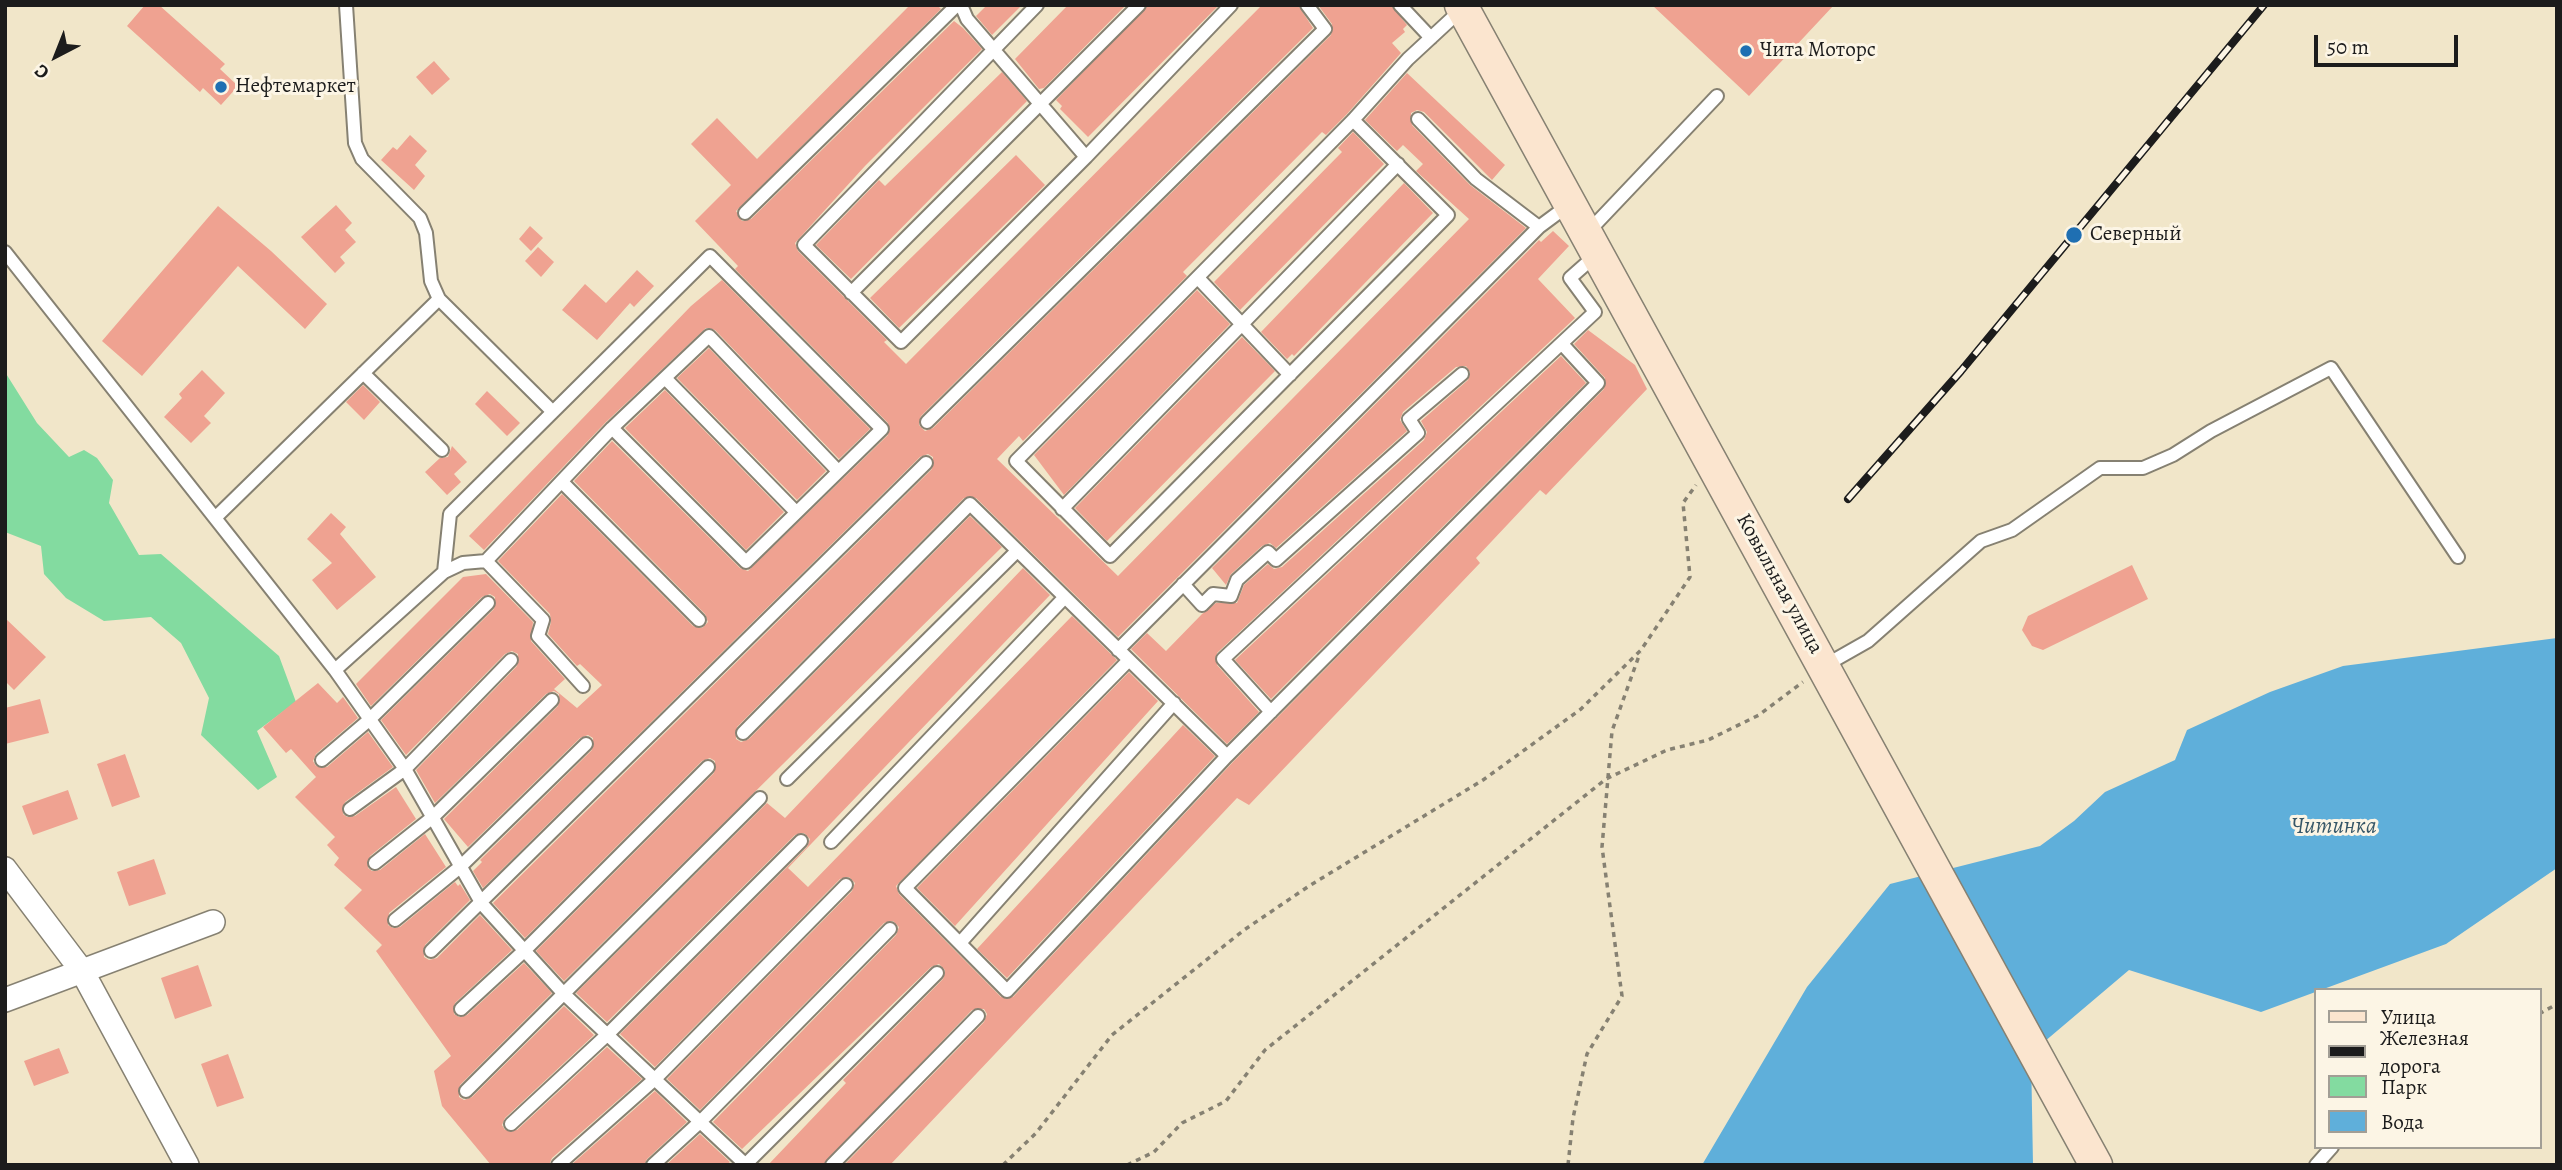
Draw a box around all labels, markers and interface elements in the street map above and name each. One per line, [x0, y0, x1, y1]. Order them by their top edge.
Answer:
north arrow [21, 21, 91, 91]
scale bar [2317, 21, 2460, 65]
text: 50 m [2327, 33, 2369, 61]
place label: Чита Моторс [1760, 38, 1876, 64]
marker: Чита Моторс [1738, 43, 1754, 59]
text: С [29, 58, 55, 85]
place label: Нефтемаркет [235, 74, 356, 100]
marker: Нефтемаркет [213, 79, 229, 95]
place label: Северный [2090, 222, 2181, 248]
marker: Северный [2064, 225, 2084, 245]
street label: Ковыльная улица [1730, 509, 1828, 659]
water label: Читинка [2291, 813, 2377, 841]
legend [2314, 988, 2541, 1149]
text: Улица [2381, 1003, 2436, 1031]
text: Железная дорога [2380, 1024, 2469, 1080]
text: Парк [2381, 1073, 2427, 1101]
text: Вода [2381, 1108, 2424, 1136]

